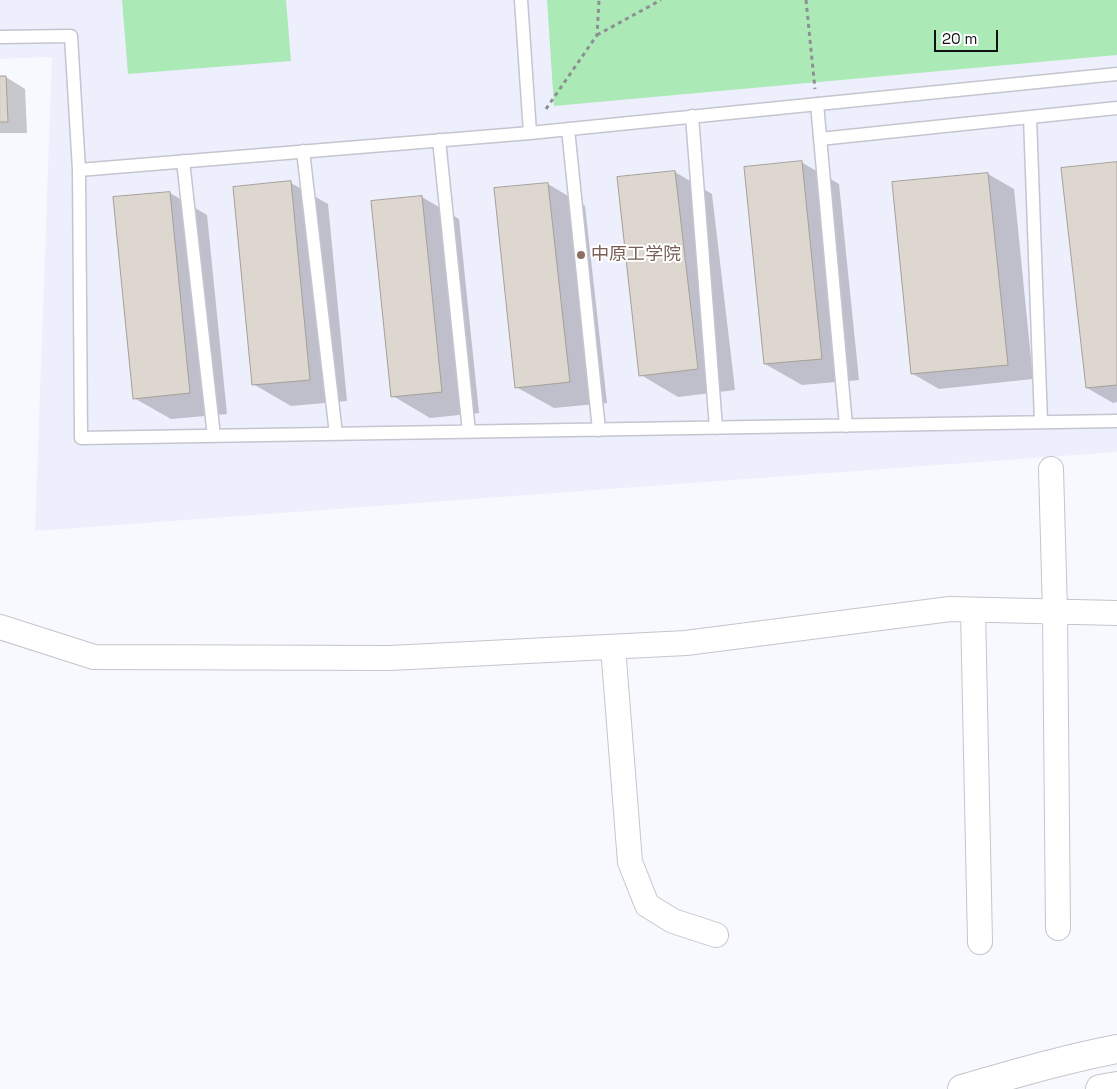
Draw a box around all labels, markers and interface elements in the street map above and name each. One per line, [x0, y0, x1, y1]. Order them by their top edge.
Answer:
scale bar [937, 20, 1001, 52]
text: 20 m [942, 29, 977, 48]
place label: 中原工学院 [591, 244, 681, 266]
marker: 中原工学院 [575, 249, 587, 261]

